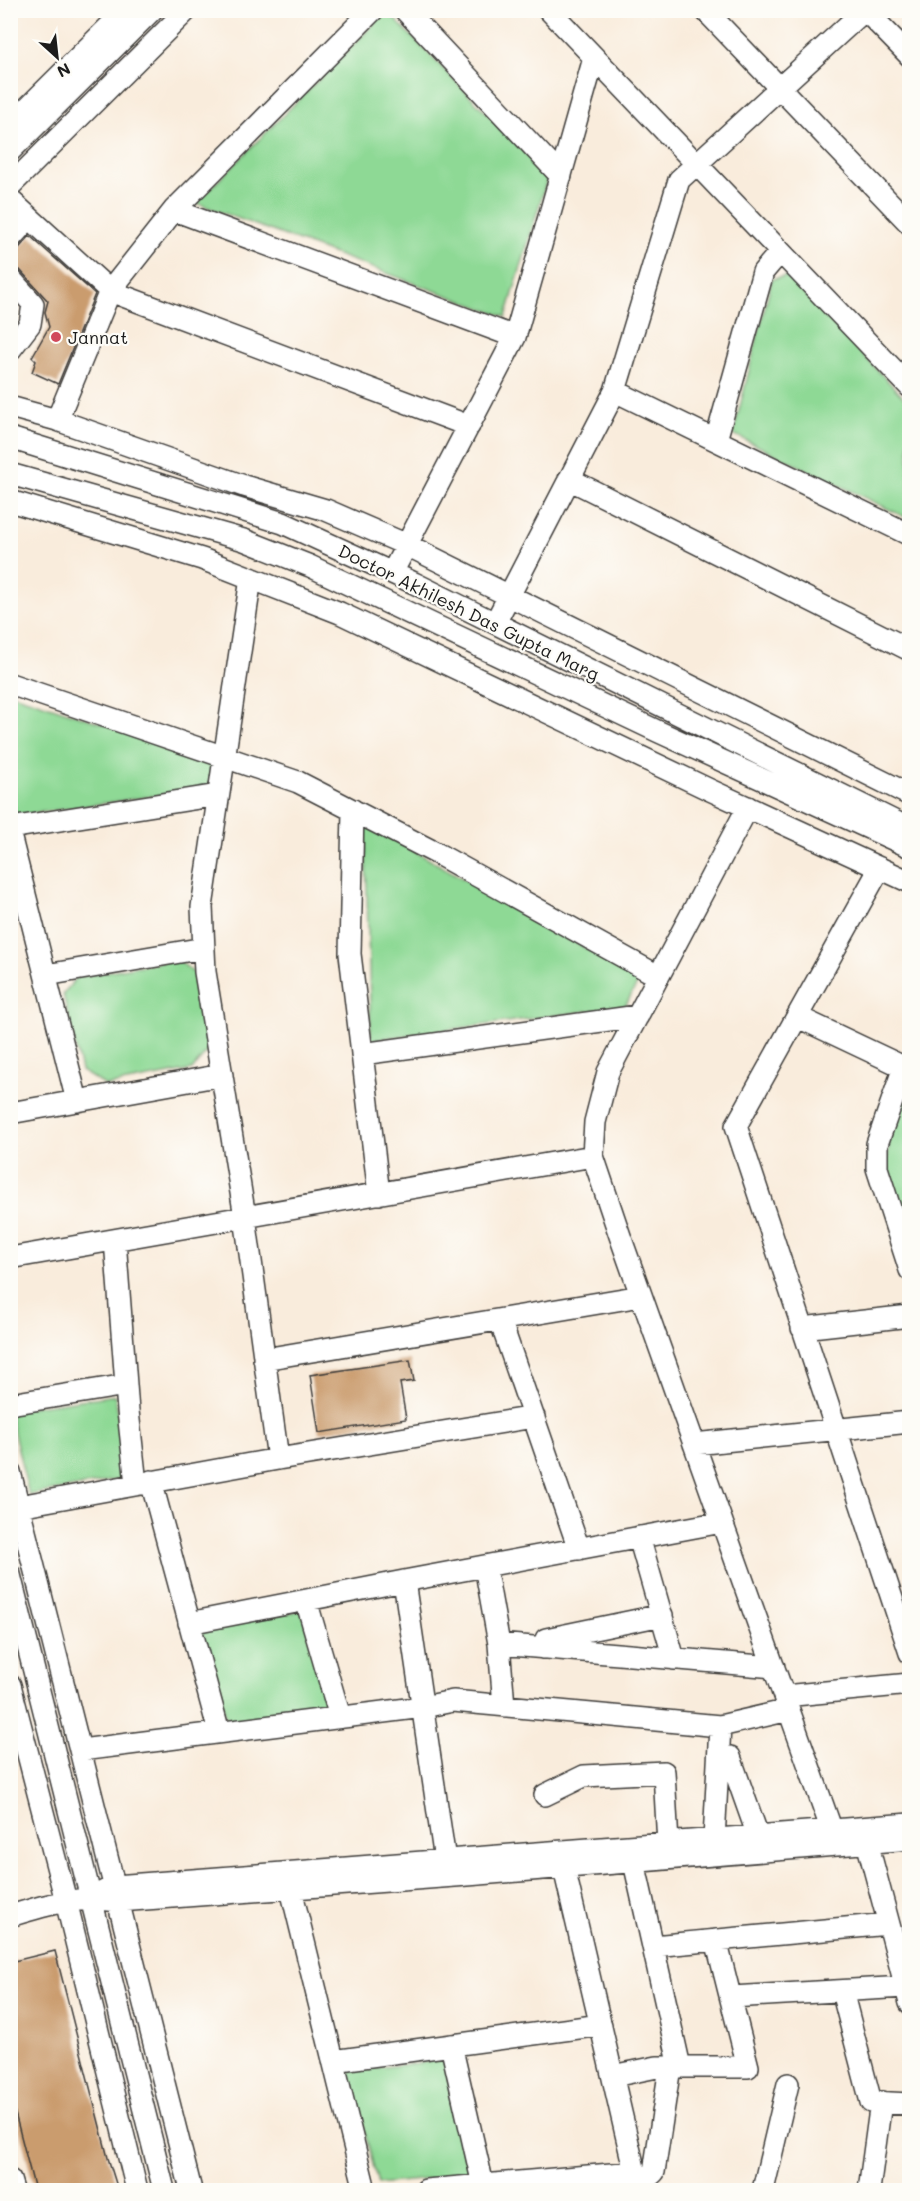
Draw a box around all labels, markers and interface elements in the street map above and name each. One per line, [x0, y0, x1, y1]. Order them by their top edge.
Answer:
north arrow [27, 27, 87, 87]
text: N [54, 59, 74, 83]
place label: Jannat [68, 325, 128, 349]
marker: Jannat [49, 330, 63, 344]
street label: Doctor Akhilesh Das Gupta Marg [335, 538, 603, 686]

